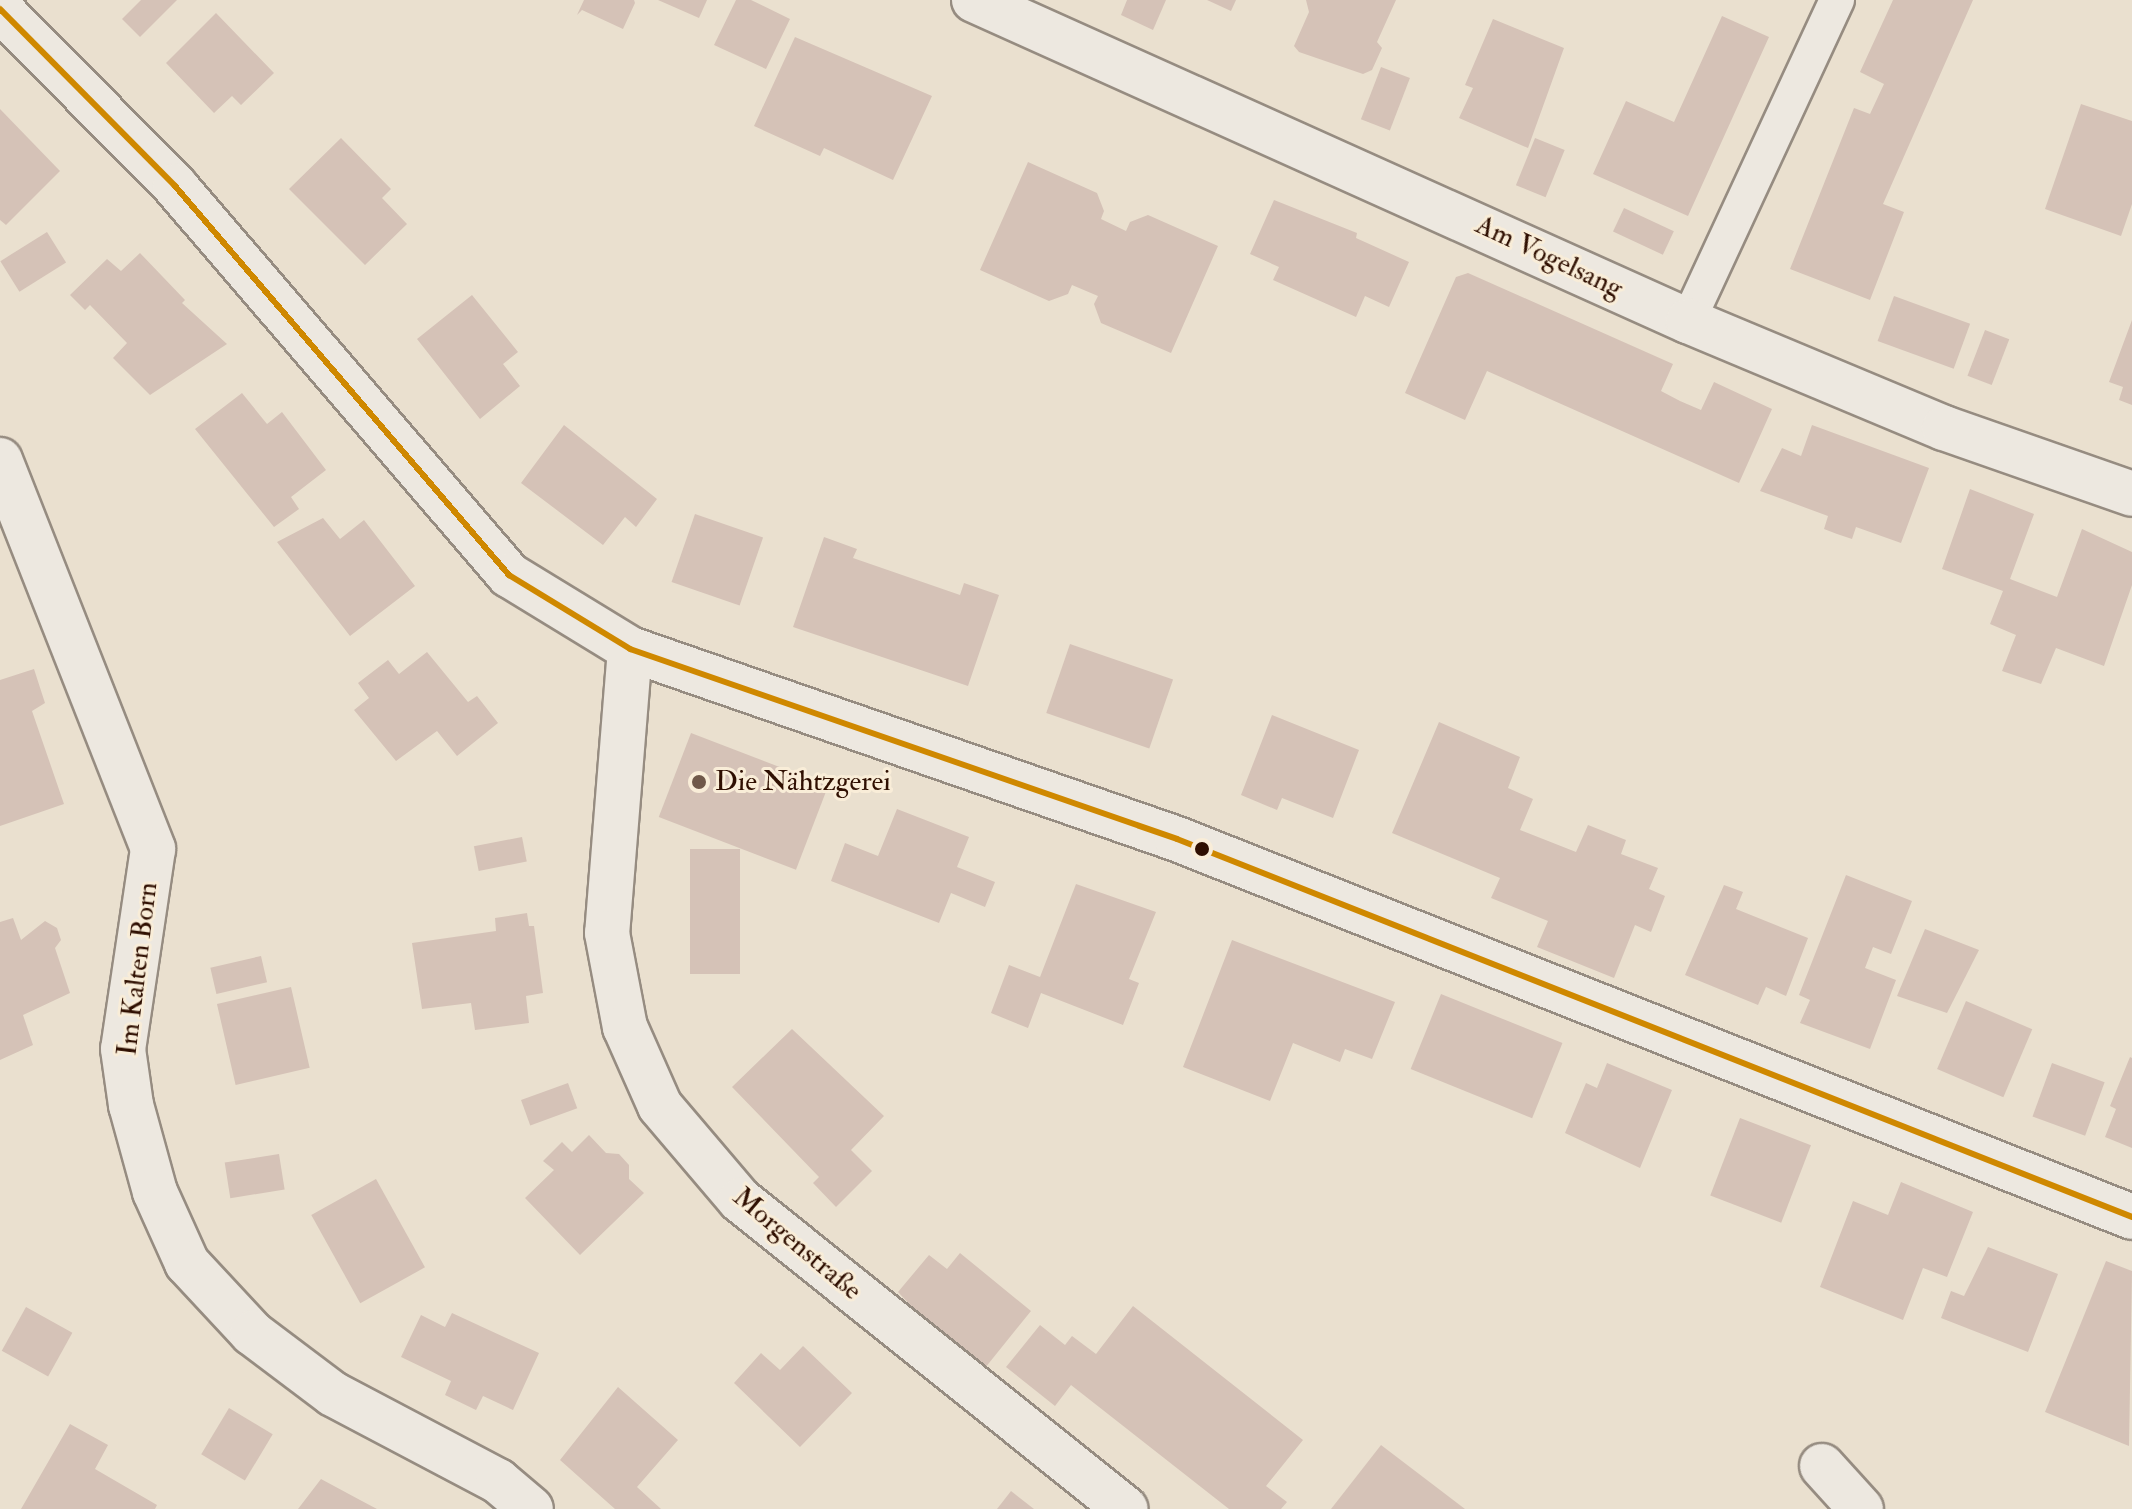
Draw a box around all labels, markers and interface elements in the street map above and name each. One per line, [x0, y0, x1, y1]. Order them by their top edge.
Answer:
street label: Am Vogelsang [1470, 208, 1628, 306]
place label: Die Nähtzgerei [715, 765, 891, 799]
marker: Die Nähtzgerei [690, 773, 708, 791]
unlabelled marker [1194, 841, 1210, 857]
street label: Im Kalten Born [111, 880, 165, 1058]
street label: Morgenstraße [726, 1180, 868, 1308]

